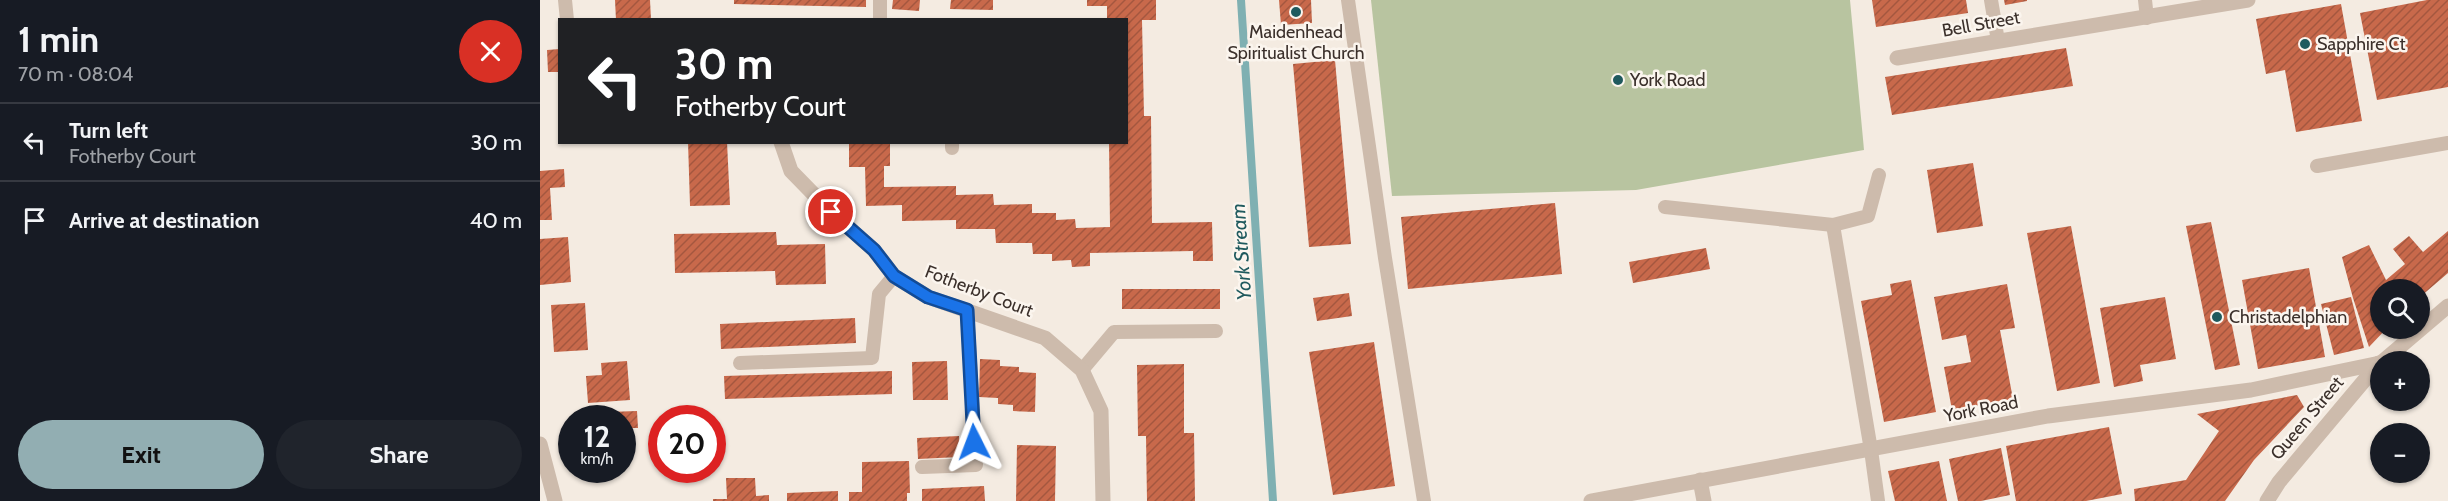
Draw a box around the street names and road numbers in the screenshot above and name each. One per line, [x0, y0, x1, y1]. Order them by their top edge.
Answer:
street label: Bell Street [1940, 6, 2022, 42]
street label: Fotherby Court [922, 260, 1036, 322]
street label: Queen Street [2266, 372, 2348, 464]
street label: York Road [1941, 391, 2020, 427]

